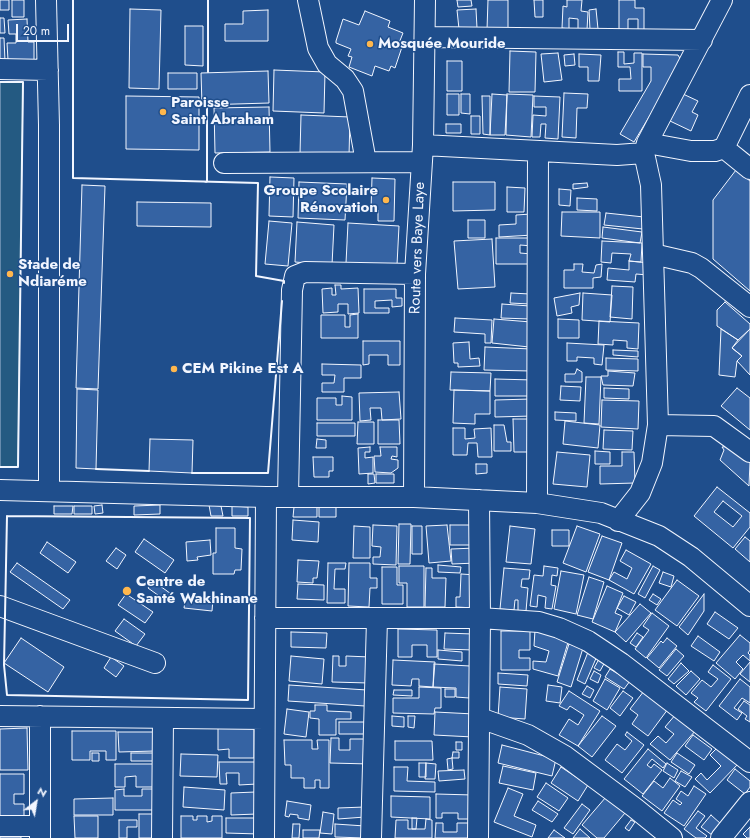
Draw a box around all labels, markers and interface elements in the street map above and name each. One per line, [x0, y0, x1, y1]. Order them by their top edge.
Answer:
scale bar [18, 16, 71, 42]
text: 20 m [23, 22, 50, 40]
place label: Mosquée Mouride [378, 35, 506, 53]
marker: Mosquée Mouride [365, 39, 375, 49]
place label: Paroisse Saint Abraham [171, 94, 274, 129]
marker: Paroisse Saint Abraham [158, 107, 168, 117]
place label: Groupe Scolaire Rénovation [264, 182, 378, 217]
street label: Route vers Baye Laye [407, 182, 429, 314]
marker: Groupe Scolaire Rénovation [381, 195, 391, 205]
place label: Stade de Ndiaréme [18, 256, 87, 291]
marker: Stade de Ndiaréme [5, 269, 15, 279]
place label: CEM Pikine Est A [182, 360, 304, 378]
marker: CEM Pikine Est A [169, 364, 179, 374]
place label: Centre de Santé Wakhinane [136, 573, 258, 608]
marker: Centre de Santé Wakhinane [121, 585, 133, 597]
north arrow [16, 782, 56, 822]
text: N [34, 783, 50, 801]

